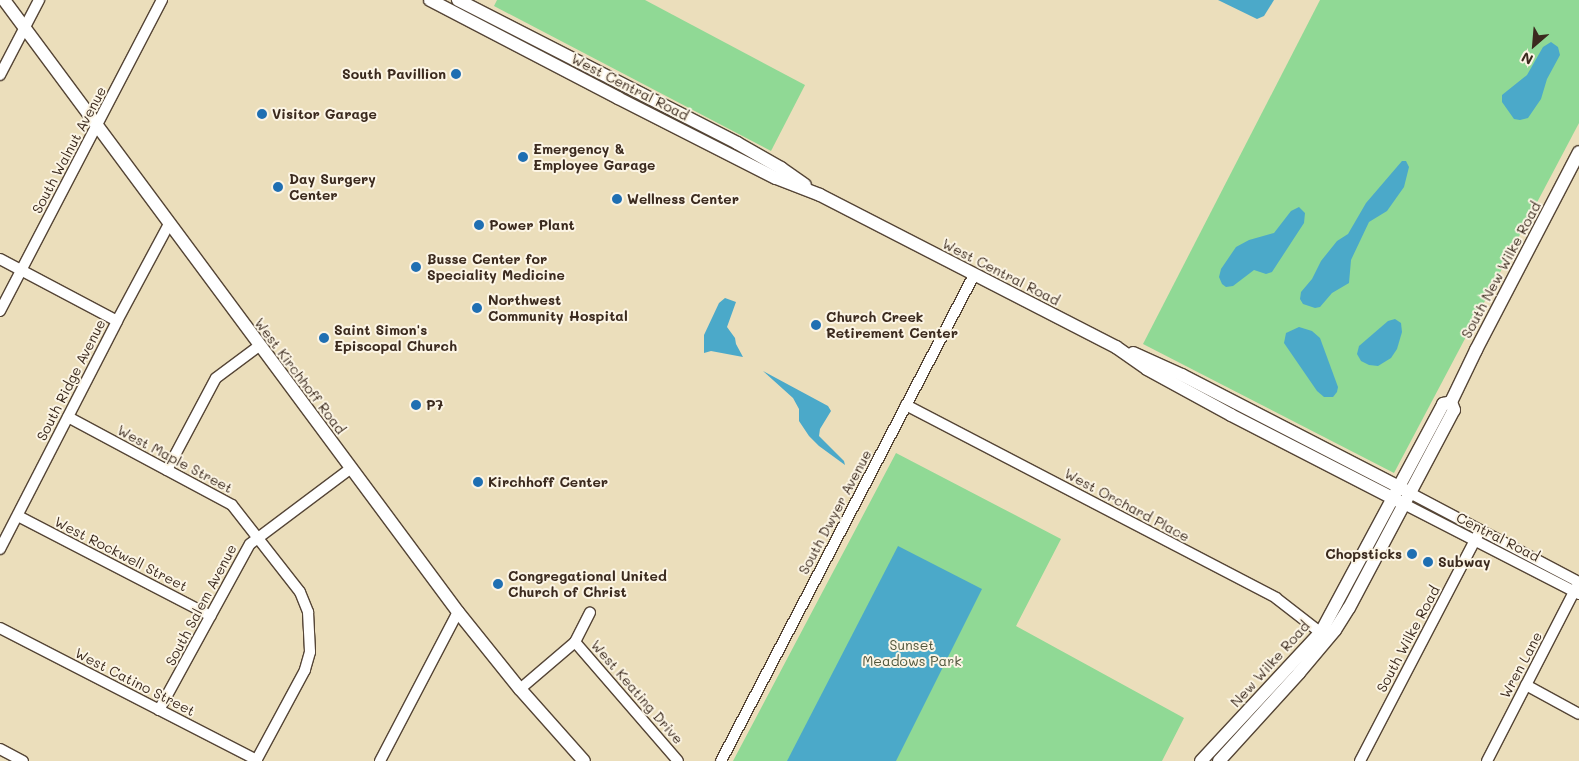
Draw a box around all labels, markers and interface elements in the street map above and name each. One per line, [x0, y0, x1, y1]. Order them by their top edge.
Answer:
north arrow [1509, 20, 1559, 70]
text: N [1518, 48, 1536, 70]
street label: West Central Road [568, 50, 692, 124]
place label: South Pavillion [342, 66, 446, 82]
marker: South Pavillion [450, 68, 462, 80]
street label: South Walnut Avenue [28, 84, 110, 216]
place label: Visitor Garage [272, 106, 377, 122]
marker: Visitor Garage [256, 108, 268, 120]
place label: Emergency & Employee Garage [533, 141, 655, 174]
marker: Emergency & Employee Garage [517, 151, 529, 163]
place label: Day Surgery Center [289, 171, 376, 203]
marker: Day Surgery Center [271, 180, 285, 194]
place label: Wellness Center [627, 191, 739, 207]
marker: Wellness Center [611, 193, 623, 205]
street label: South New Wilke Road [1458, 199, 1544, 341]
place label: Power Plant [489, 217, 575, 233]
marker: Power Plant [473, 219, 485, 231]
street label: West Central Road [939, 235, 1063, 309]
place label: Busse Center for Speciality Medicine [427, 251, 565, 284]
marker: Busse Center for Speciality Medicine [409, 260, 423, 274]
place label: Northwest Community Hospital [488, 292, 628, 324]
marker: Northwest Community Hospital [470, 301, 484, 315]
place label: Church Creek Retirement Center [826, 309, 958, 342]
street label: West Kirchhoff Road [251, 315, 349, 437]
street label: South Ridge Avenue [33, 316, 109, 444]
marker: Church Creek Retirement Center [810, 319, 822, 331]
place label: Saint Simon's Episcopal Church [334, 322, 457, 354]
marker: Saint Simon's Episcopal Church [318, 332, 330, 344]
place label: P7 [426, 397, 443, 413]
marker: P7 [410, 399, 422, 411]
street label: West Maple Street [114, 422, 236, 496]
street label: South Dwyer Avenue [795, 447, 875, 577]
street label: West Orchard Place [1061, 465, 1193, 545]
place label: Kirchhoff Center [488, 474, 608, 490]
marker: Kirchhoff Center [472, 476, 484, 488]
street label: Central Road [1454, 509, 1542, 565]
street label: West Rockwell Street [52, 513, 190, 595]
street label: South Salem Avenue [162, 541, 240, 669]
place label: Chopsticks [1325, 546, 1402, 562]
marker: Chopsticks [1406, 548, 1418, 560]
place label: Subway [1438, 554, 1491, 570]
marker: Subway [1422, 556, 1434, 568]
place label: Congregational United Church of Christ [508, 568, 667, 600]
marker: Congregational United Church of Christ [492, 578, 504, 590]
street label: South Wilke Road [1373, 583, 1443, 695]
street label: New Wilke Road [1227, 618, 1313, 710]
street label: Wren Lane [1497, 629, 1545, 701]
street label: West Keating Drive [587, 637, 687, 747]
park label: Sunset Meadows Park [862, 637, 962, 670]
street label: West Catino Street [72, 644, 198, 720]

